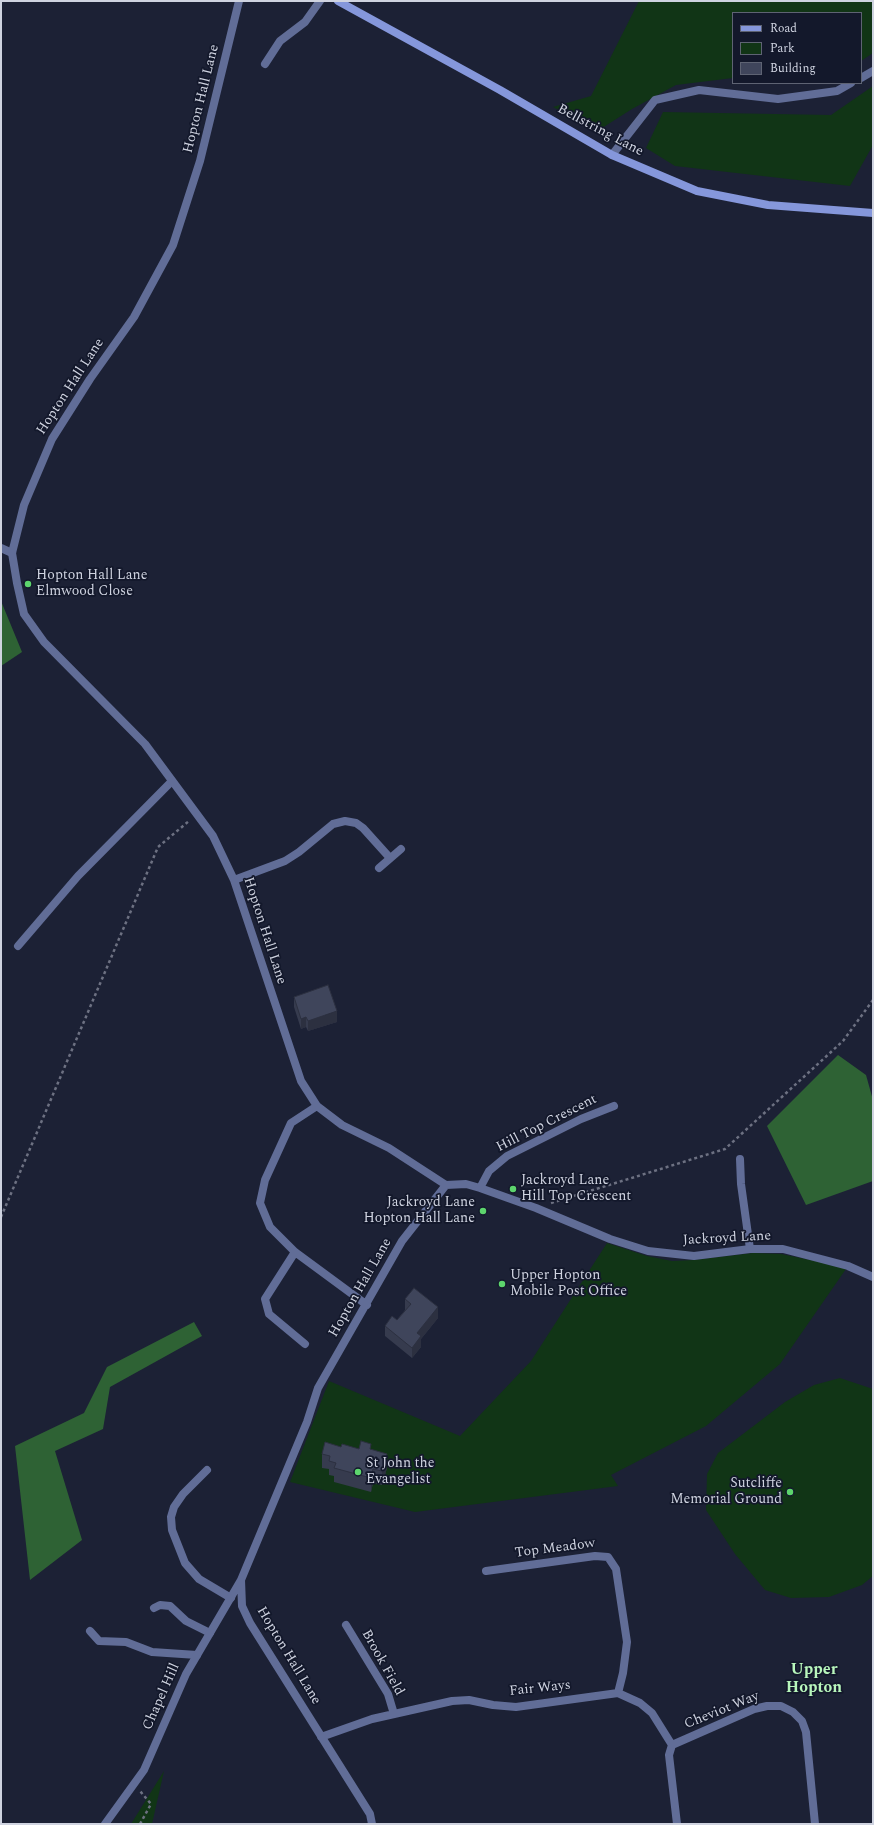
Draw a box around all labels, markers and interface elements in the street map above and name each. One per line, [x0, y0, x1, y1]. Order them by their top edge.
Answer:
legend [732, 12, 862, 84]
text: Road [770, 19, 797, 38]
text: Park [770, 39, 795, 58]
street label: Hopton Hall Lane [180, 43, 224, 155]
text: Building [770, 59, 816, 78]
street label: Bellstring Lane [554, 101, 646, 161]
street label: Hopton Hall Lane [34, 336, 108, 438]
place label: Hopton Hall Lane Elmwood Close [36, 568, 147, 600]
marker: Hopton Hall Lane Elmwood Close [23, 579, 33, 589]
street label: Hopton Hall Lane [239, 875, 289, 987]
street label: Hill Top Crescent [494, 1091, 600, 1157]
place label: Jackroyd Lane Hill Top Crescent [521, 1173, 631, 1206]
marker: Jackroyd Lane Hill Top Crescent [508, 1184, 518, 1194]
place label: Jackroyd Lane Hopton Hall Lane [364, 1195, 475, 1228]
marker: Jackroyd Lane Hopton Hall Lane [478, 1206, 488, 1216]
street label: Jackroyd Lane [683, 1228, 771, 1250]
street label: Hopton Hall Lane [326, 1236, 396, 1340]
place label: Upper Hopton Mobile Post Office [510, 1268, 627, 1300]
marker: Upper Hopton Mobile Post Office [497, 1279, 507, 1289]
place label: St John the Evangelist [366, 1456, 434, 1488]
marker: St John the Evangelist [353, 1467, 363, 1477]
place label: Sutcliffe Memorial Ground [670, 1476, 782, 1508]
marker: Sutcliffe Memorial Ground [785, 1487, 795, 1497]
street label: Top Meadow [514, 1536, 596, 1562]
street label: Hopton Hall Lane [252, 1604, 324, 1708]
street label: Brook Field [357, 1627, 407, 1699]
street label: Chapel Hill [140, 1661, 184, 1733]
district label: Upper Hopton [786, 1661, 842, 1699]
street label: Fair Ways [508, 1677, 572, 1701]
street label: Cheviot Way [682, 1688, 762, 1734]

